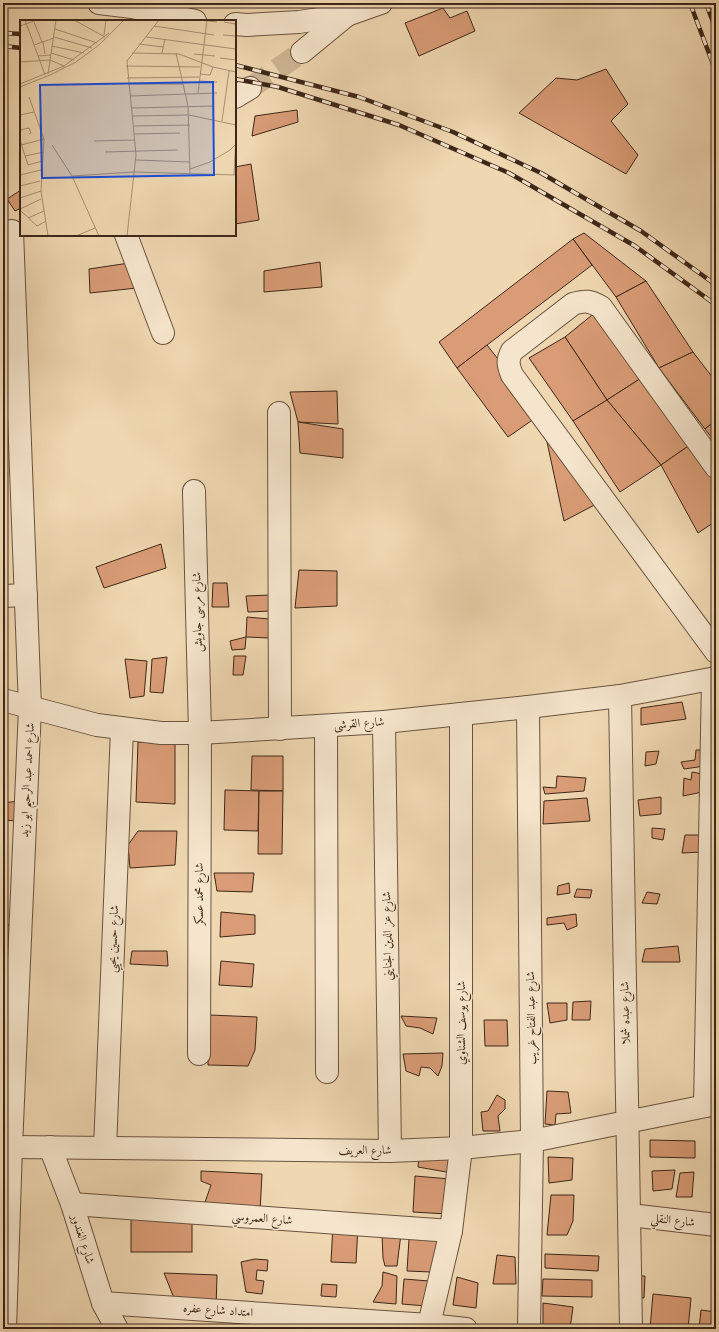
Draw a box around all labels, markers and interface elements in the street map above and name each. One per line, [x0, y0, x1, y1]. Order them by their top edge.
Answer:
inset map [20, 20, 236, 236]
street label: شارع مرسى جاويش [191, 572, 209, 652]
street label: شارع القرشى [333, 716, 385, 736]
street label: شارع احمد عبد الرحيم ابو زيد [19, 722, 42, 838]
street label: شارع محمد عسكر [193, 863, 210, 927]
street label: شارع عز الدين الجنايني [381, 891, 399, 981]
street label: شارع حسين يحيي [107, 905, 126, 973]
street label: شارع عبد الفتاح غريب [525, 971, 543, 1065]
street label: شارع يوسف الشناوي [456, 981, 472, 1065]
street label: شارع عبده شملا [619, 981, 637, 1045]
street label: شارع العريف [338, 1145, 392, 1161]
street label: شارع العمروسي [231, 1211, 293, 1231]
street label: شارع الغندور [64, 1212, 96, 1267]
street label: شارع النقلي [650, 1213, 696, 1234]
street label: امتداد شارع عفره [182, 1303, 254, 1323]

